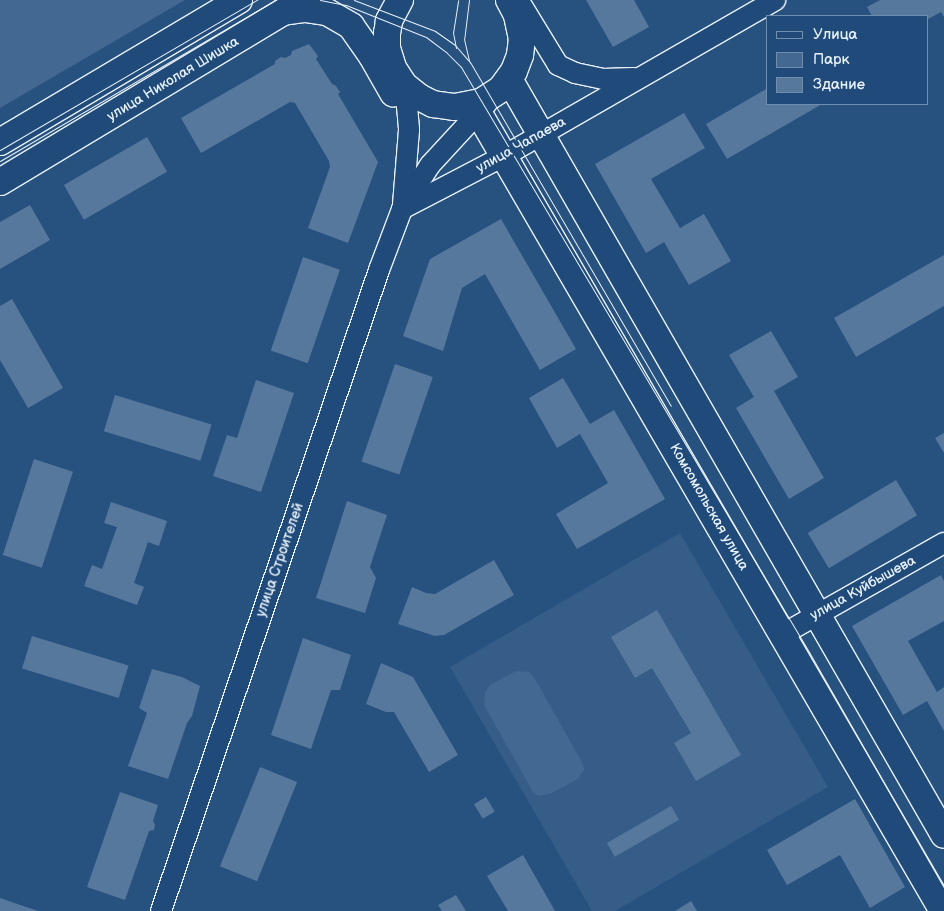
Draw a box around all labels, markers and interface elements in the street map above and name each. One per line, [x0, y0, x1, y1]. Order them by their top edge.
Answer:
legend [766, 15, 929, 105]
text: Улица [813, 25, 857, 44]
street label: улица Николая Шишка [104, 33, 242, 125]
text: Парк [813, 50, 850, 69]
text: Здание [813, 75, 865, 94]
street label: улица Чапаева [473, 113, 569, 177]
street label: Комсомольская улица [666, 441, 752, 573]
street label: улица Строителей [253, 501, 307, 619]
street label: улица Куйбышева [807, 552, 919, 624]

